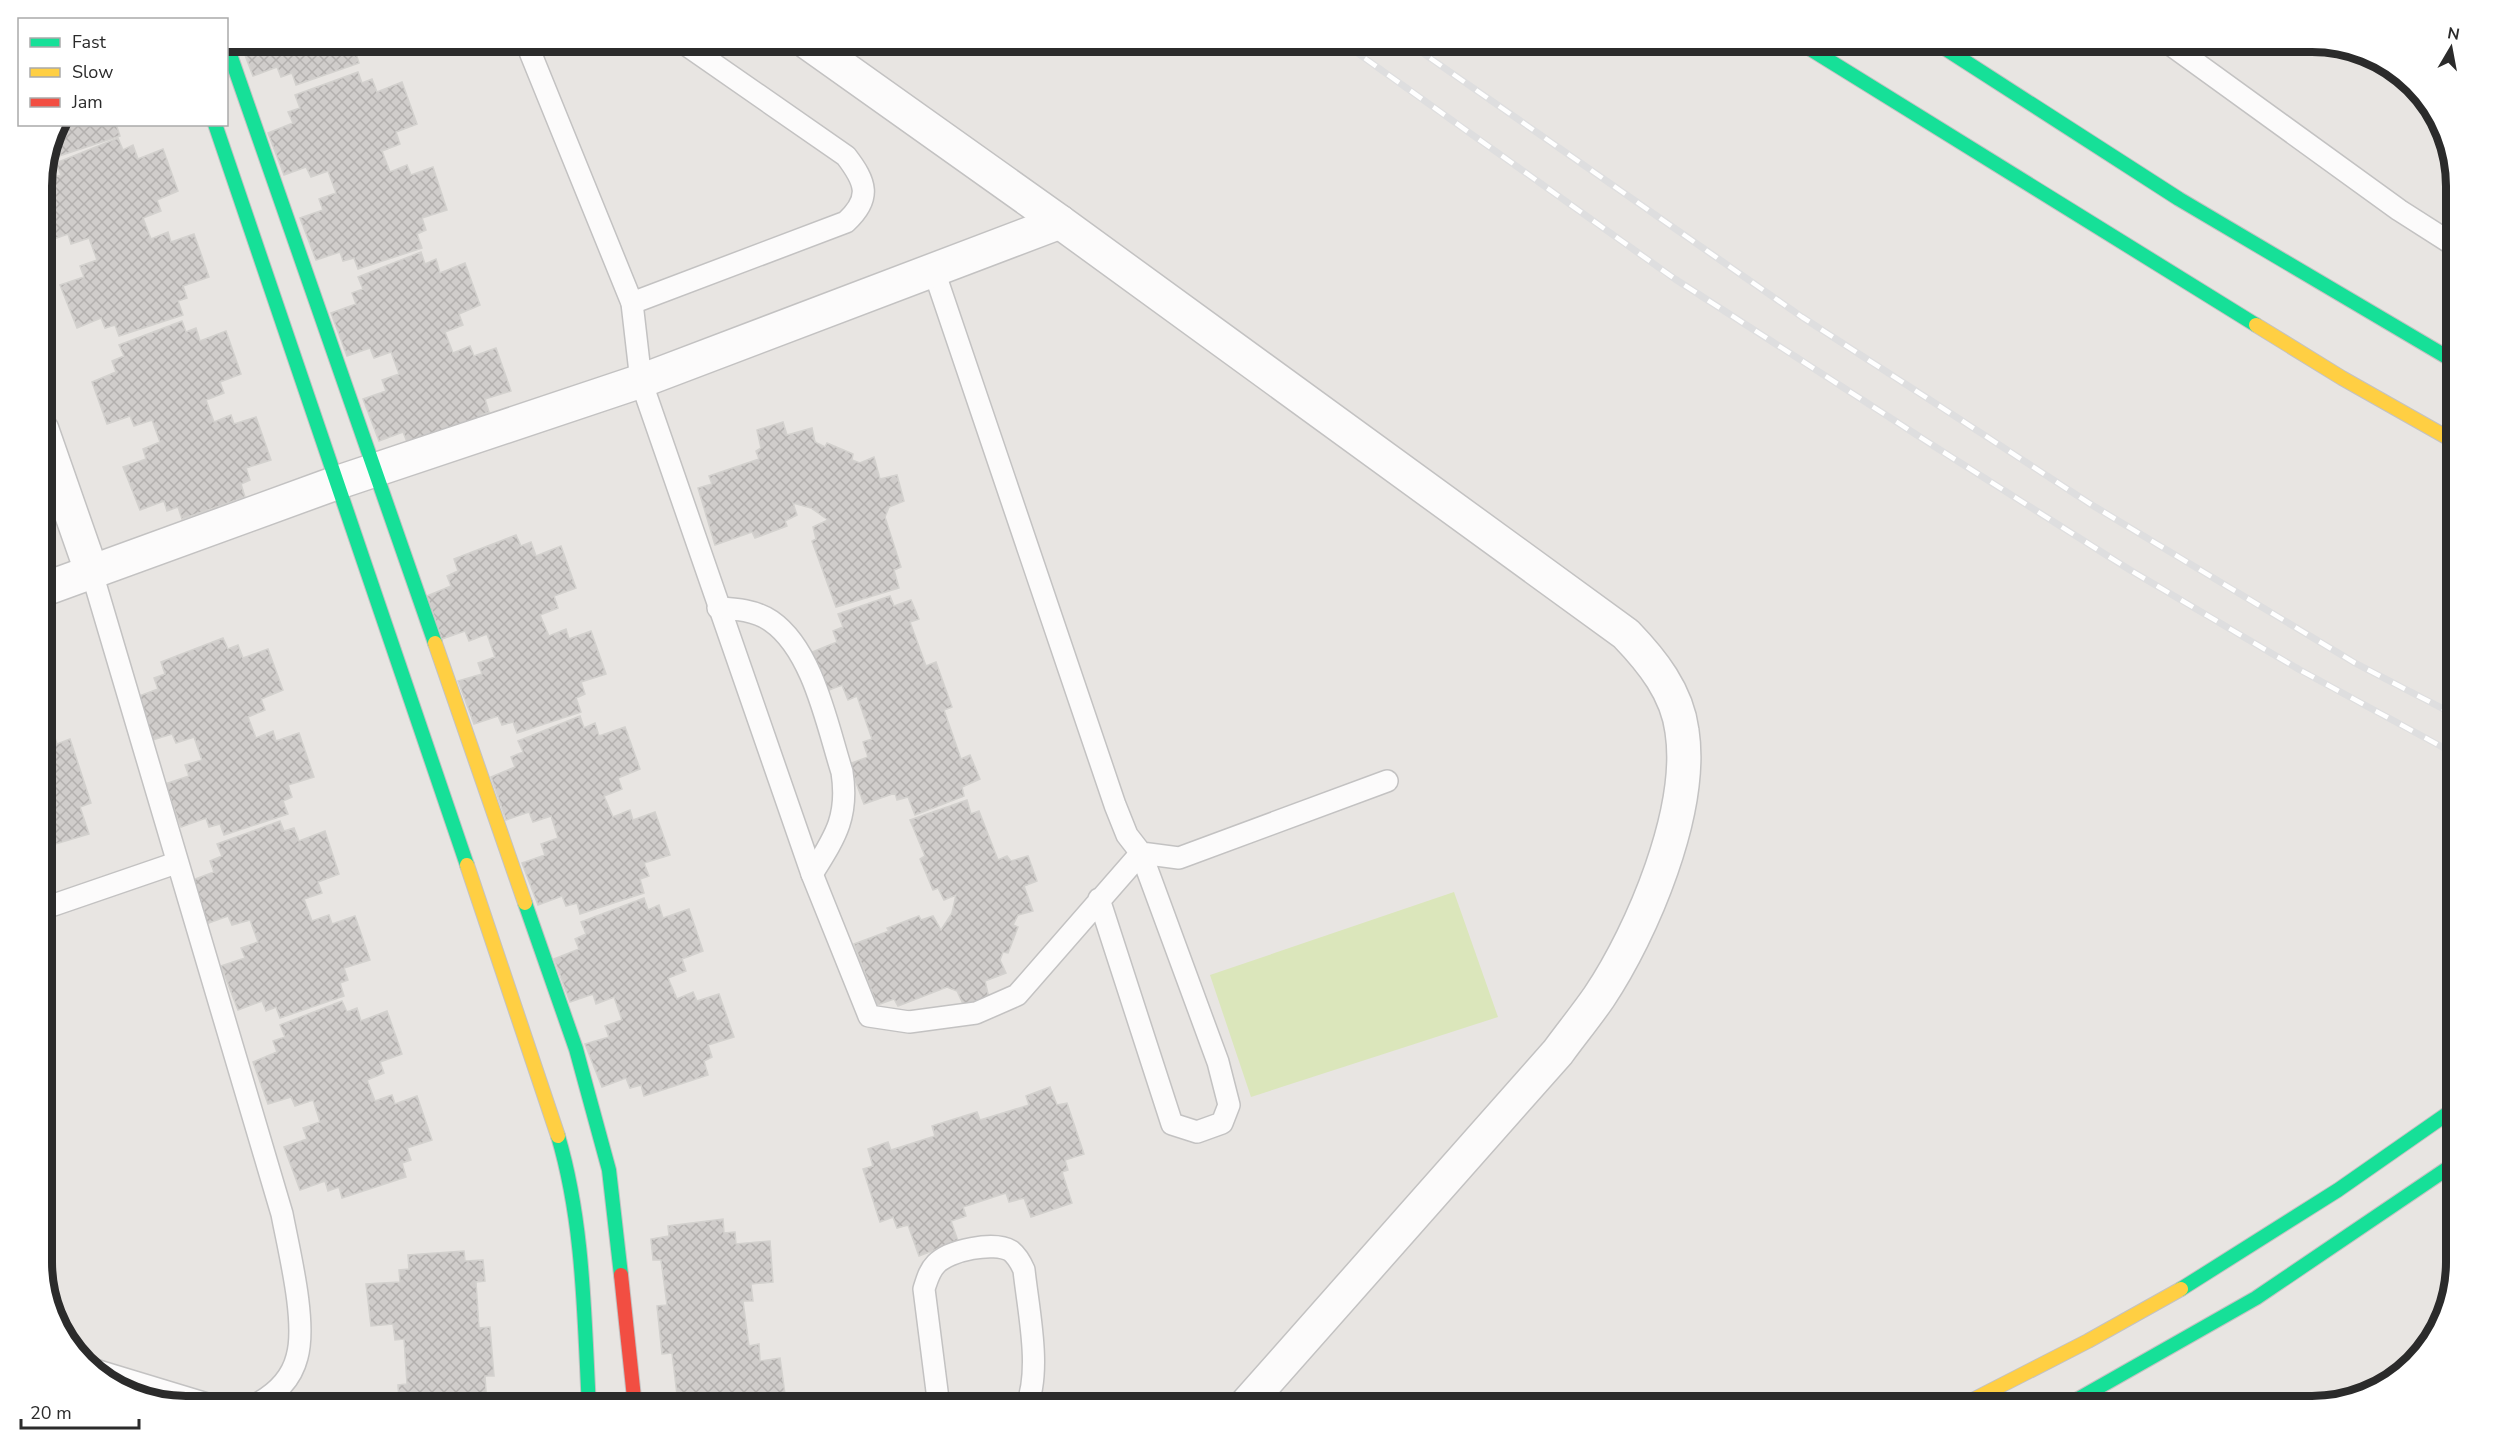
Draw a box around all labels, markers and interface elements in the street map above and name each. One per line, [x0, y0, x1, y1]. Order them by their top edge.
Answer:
legend [18, 18, 228, 126]
north arrow [2421, 18, 2481, 78]
text: N [2446, 22, 2461, 46]
text: Fast [72, 30, 107, 54]
text: Slow [72, 60, 113, 84]
text: Jam [71, 90, 103, 114]
scale bar [21, 1392, 140, 1430]
text: 20 m [30, 1401, 72, 1425]

